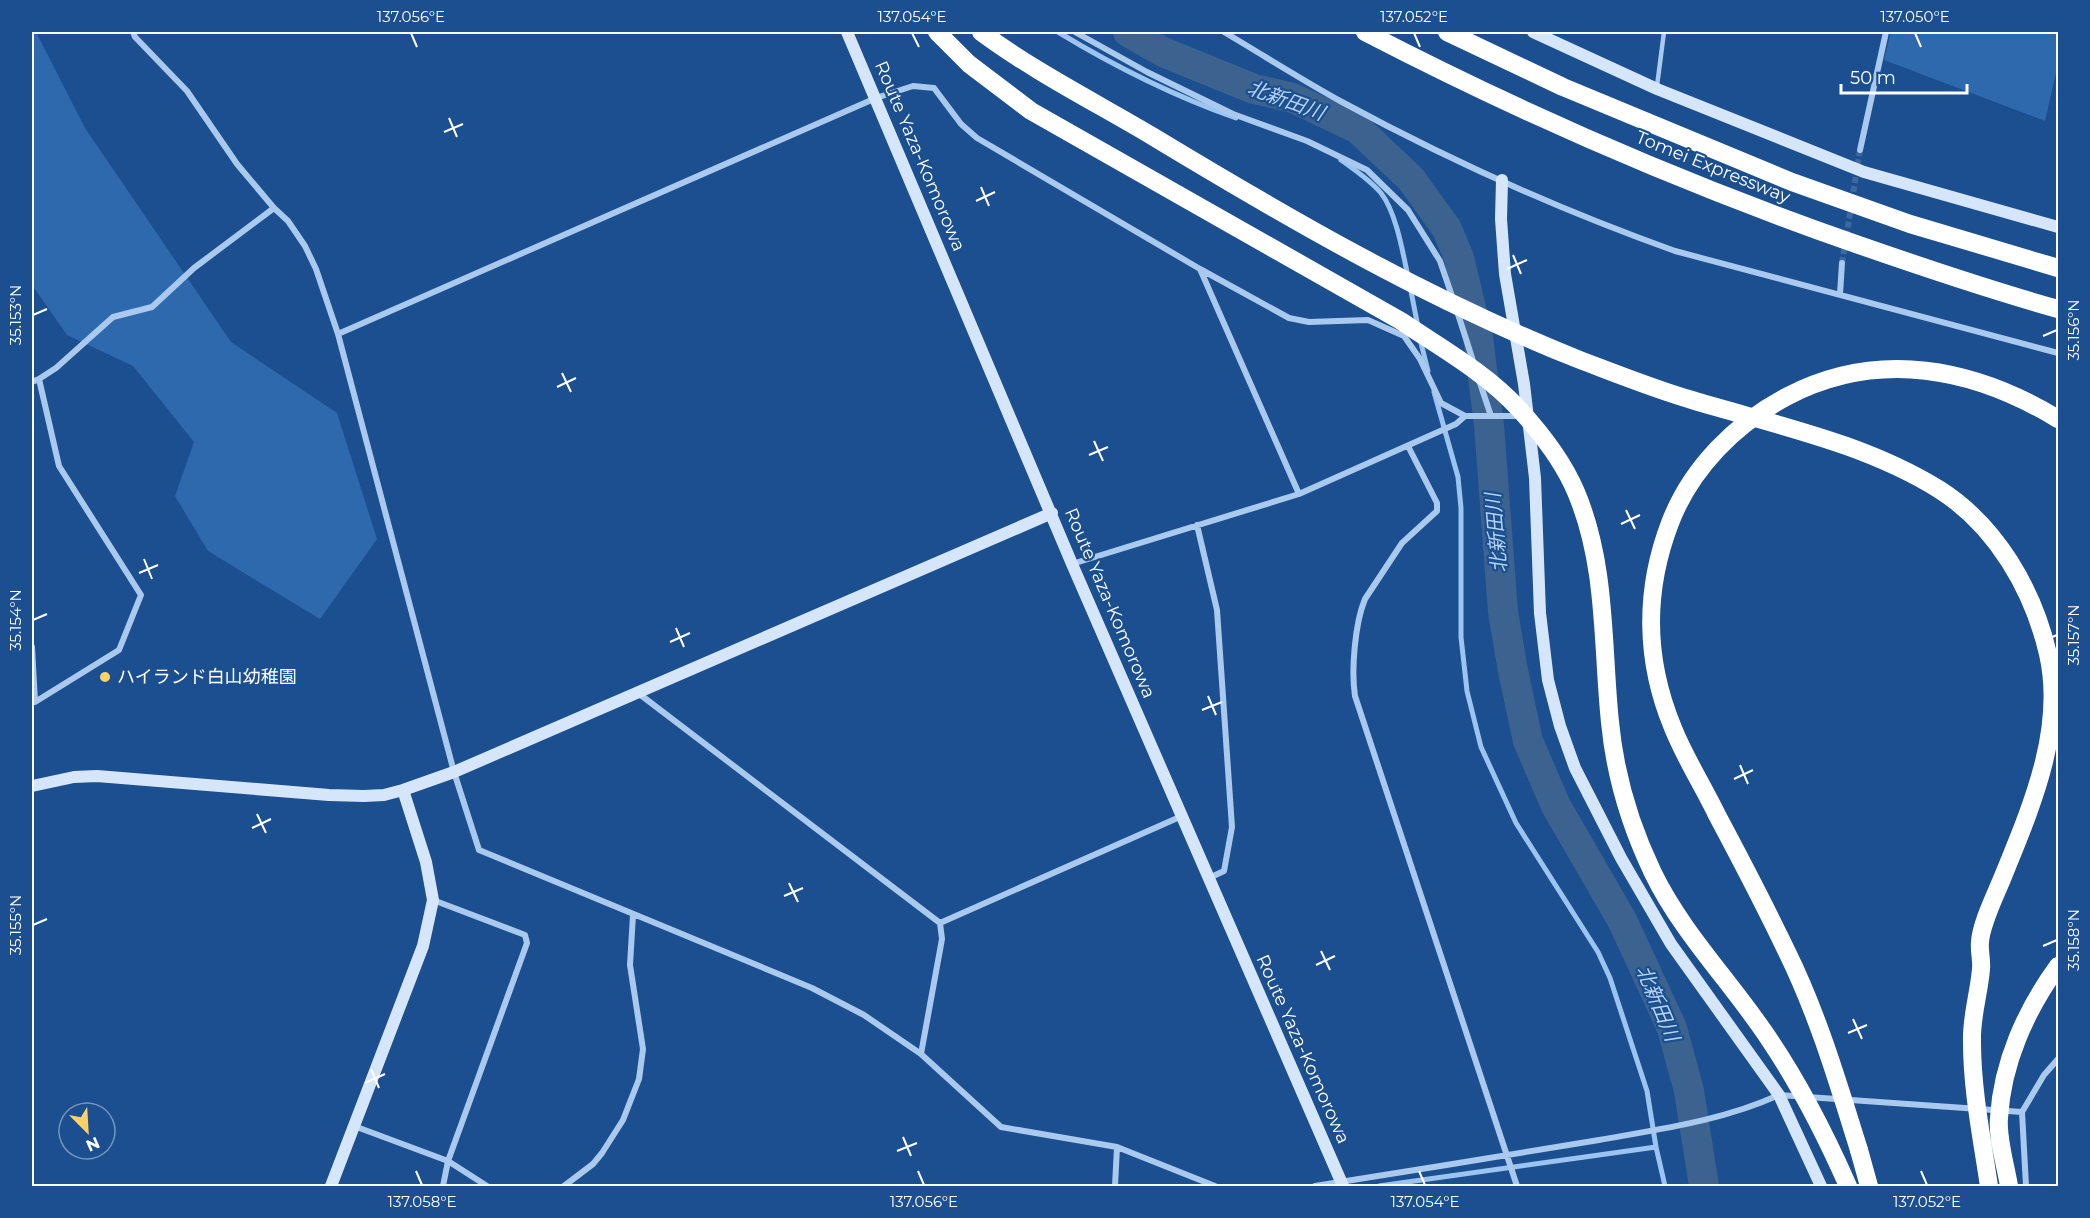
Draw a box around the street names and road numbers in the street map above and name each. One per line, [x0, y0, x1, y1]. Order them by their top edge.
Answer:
street label: Route Yaza-Komorowa [870, 58, 970, 254]
street label: Tomei Expressway [1633, 126, 1794, 208]
street label: Route Yaza-Komorowa [1060, 505, 1160, 701]
street label: Route Yaza-Komorowa [1251, 951, 1355, 1147]

